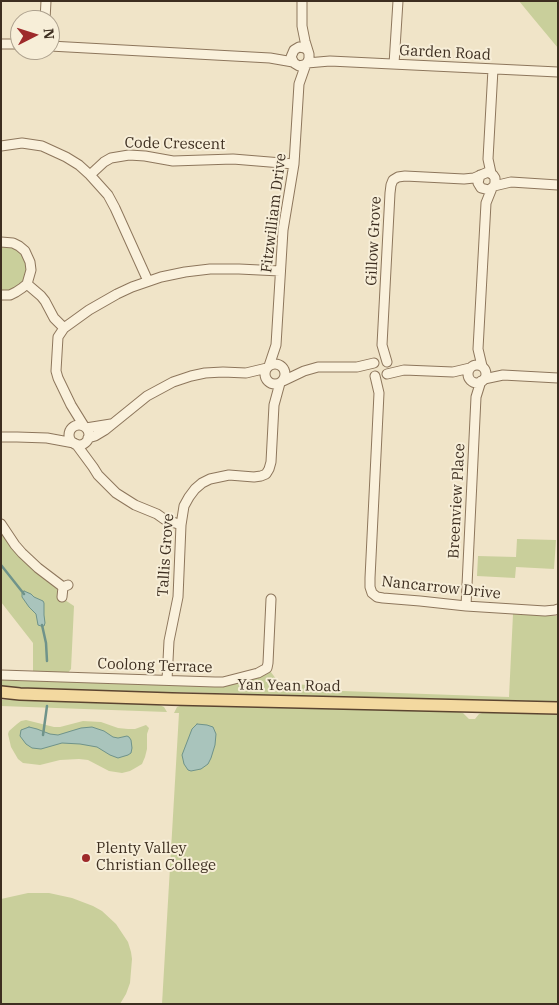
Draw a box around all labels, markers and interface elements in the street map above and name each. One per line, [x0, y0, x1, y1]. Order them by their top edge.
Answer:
north arrow [10, 10, 60, 60]
text: N [39, 27, 58, 40]
street label: Garden Road [399, 42, 491, 64]
street label: Code Crescent [124, 134, 226, 154]
street label: Fitzwilliam Drive [258, 152, 290, 274]
street label: Gillow Grove [363, 196, 385, 286]
street label: Breenview Place [445, 443, 469, 559]
street label: Tallis Grove [154, 513, 178, 597]
street label: Nancarrow Drive [380, 573, 502, 603]
street label: Coolong Terrace [97, 655, 213, 677]
street label: Yan Yean Road [237, 676, 341, 696]
place label: Plenty Valley Christian College [96, 840, 216, 875]
marker: Plenty Valley Christian College [80, 852, 92, 864]

